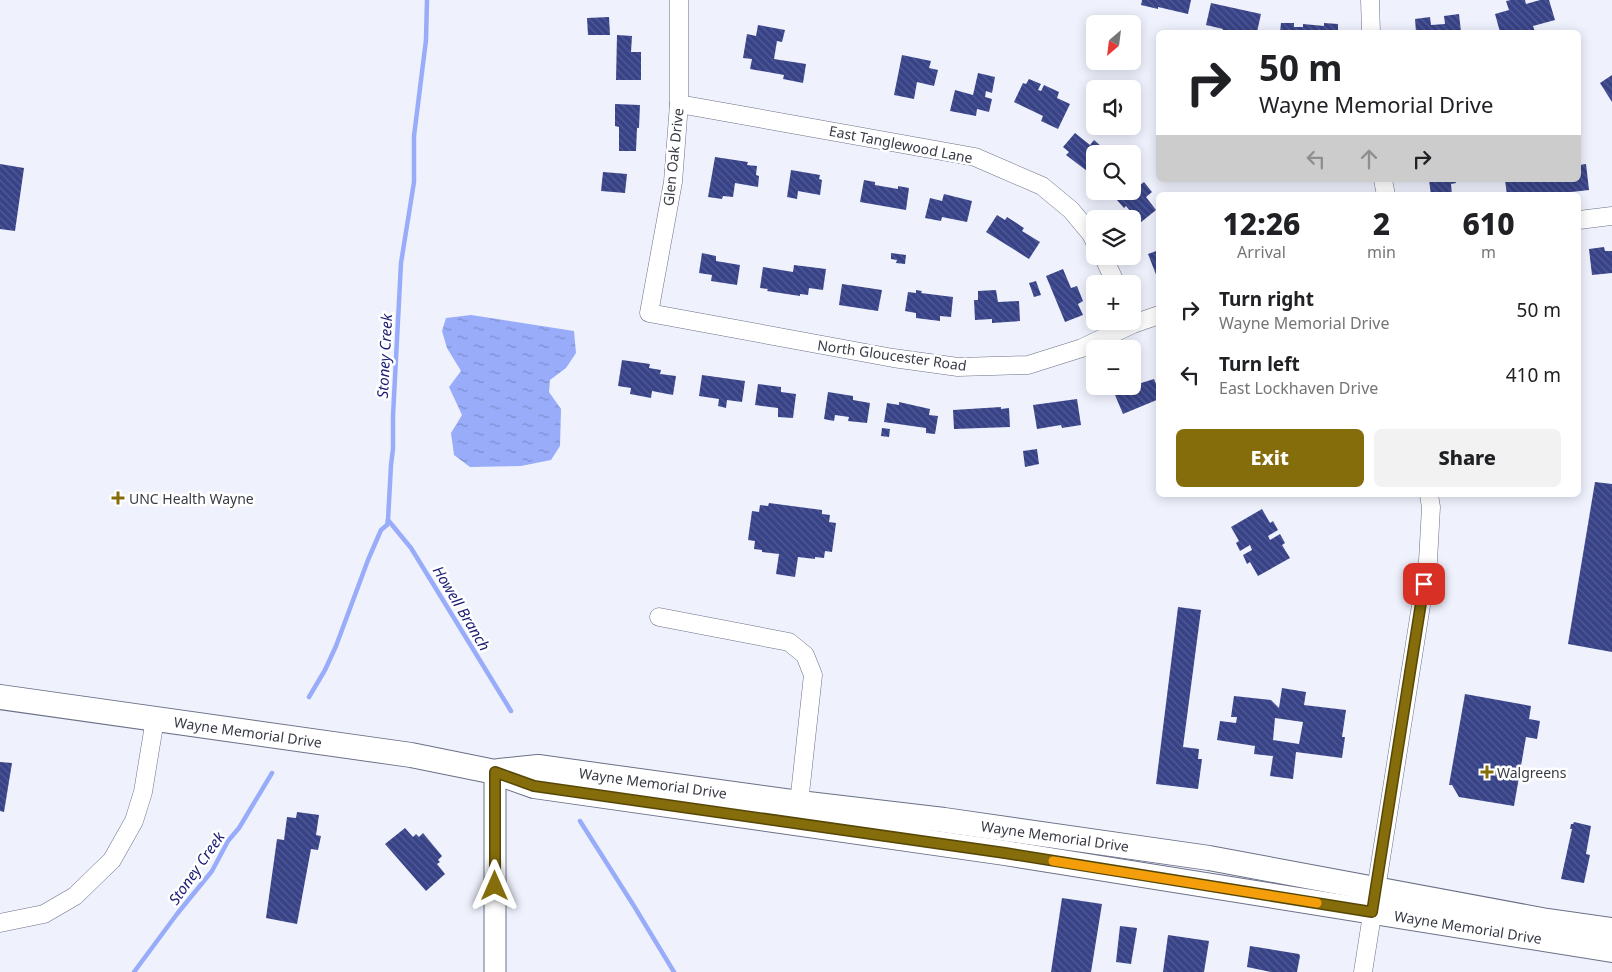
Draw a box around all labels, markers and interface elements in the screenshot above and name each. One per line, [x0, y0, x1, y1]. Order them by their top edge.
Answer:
north arrow [1086, 15, 1141, 70]
map controls [1086, 15, 1141, 395]
text: 50 m [1259, 44, 1342, 91]
icon: right [1176, 50, 1241, 115]
button: sound [1086, 80, 1141, 135]
text: Wayne Memorial Drive [1259, 89, 1493, 119]
street label: Glen Oak Drive [658, 107, 688, 207]
street label: East Tanglewood Lane [828, 121, 975, 167]
button: search [1086, 145, 1141, 200]
icon: left [1302, 145, 1330, 173]
icon: ahead [1355, 145, 1383, 173]
icon: right [1408, 145, 1436, 173]
text: 12:26 [1223, 203, 1300, 244]
text: 2 [1373, 203, 1390, 244]
text: 610 [1462, 203, 1514, 244]
button: layers [1086, 210, 1141, 265]
text: Arrival [1237, 241, 1286, 263]
text: min [1367, 241, 1396, 263]
text: m [1481, 241, 1496, 263]
button: + [1086, 275, 1141, 330]
text: Turn right [1219, 286, 1314, 312]
icon: right [1176, 296, 1204, 324]
text: 50 m [1517, 297, 1561, 323]
text: Wayne Memorial Drive [1219, 312, 1390, 334]
water label: Stoney Creek [372, 313, 396, 399]
street label: North Gloucester Road [816, 335, 968, 375]
button: − [1086, 340, 1141, 395]
text: Turn left [1219, 351, 1300, 377]
icon: left [1176, 361, 1204, 389]
text: 410 m [1506, 362, 1561, 388]
text: East Lockhaven Drive [1219, 377, 1378, 399]
button: Exit [1176, 429, 1364, 487]
button: Share [1374, 429, 1561, 487]
place label: UNC Health Wayne [129, 489, 254, 508]
marker: UNC Health Wayne [111, 491, 125, 505]
water label: Howell Branch [429, 562, 495, 654]
pin [1403, 563, 1445, 605]
icon: arrive [1410, 570, 1438, 598]
street label: Wayne Memorial Drive [173, 712, 323, 752]
street label: Wayne Memorial Drive [578, 763, 728, 803]
place label: Walgreens [1497, 763, 1567, 782]
marker: Walgreens [1481, 766, 1493, 778]
street label: Wayne Memorial Drive [980, 816, 1130, 856]
water label: Stoney Creek [164, 827, 229, 908]
position arrow [468, 859, 520, 911]
street label: Wayne Memorial Drive [1393, 906, 1543, 948]

